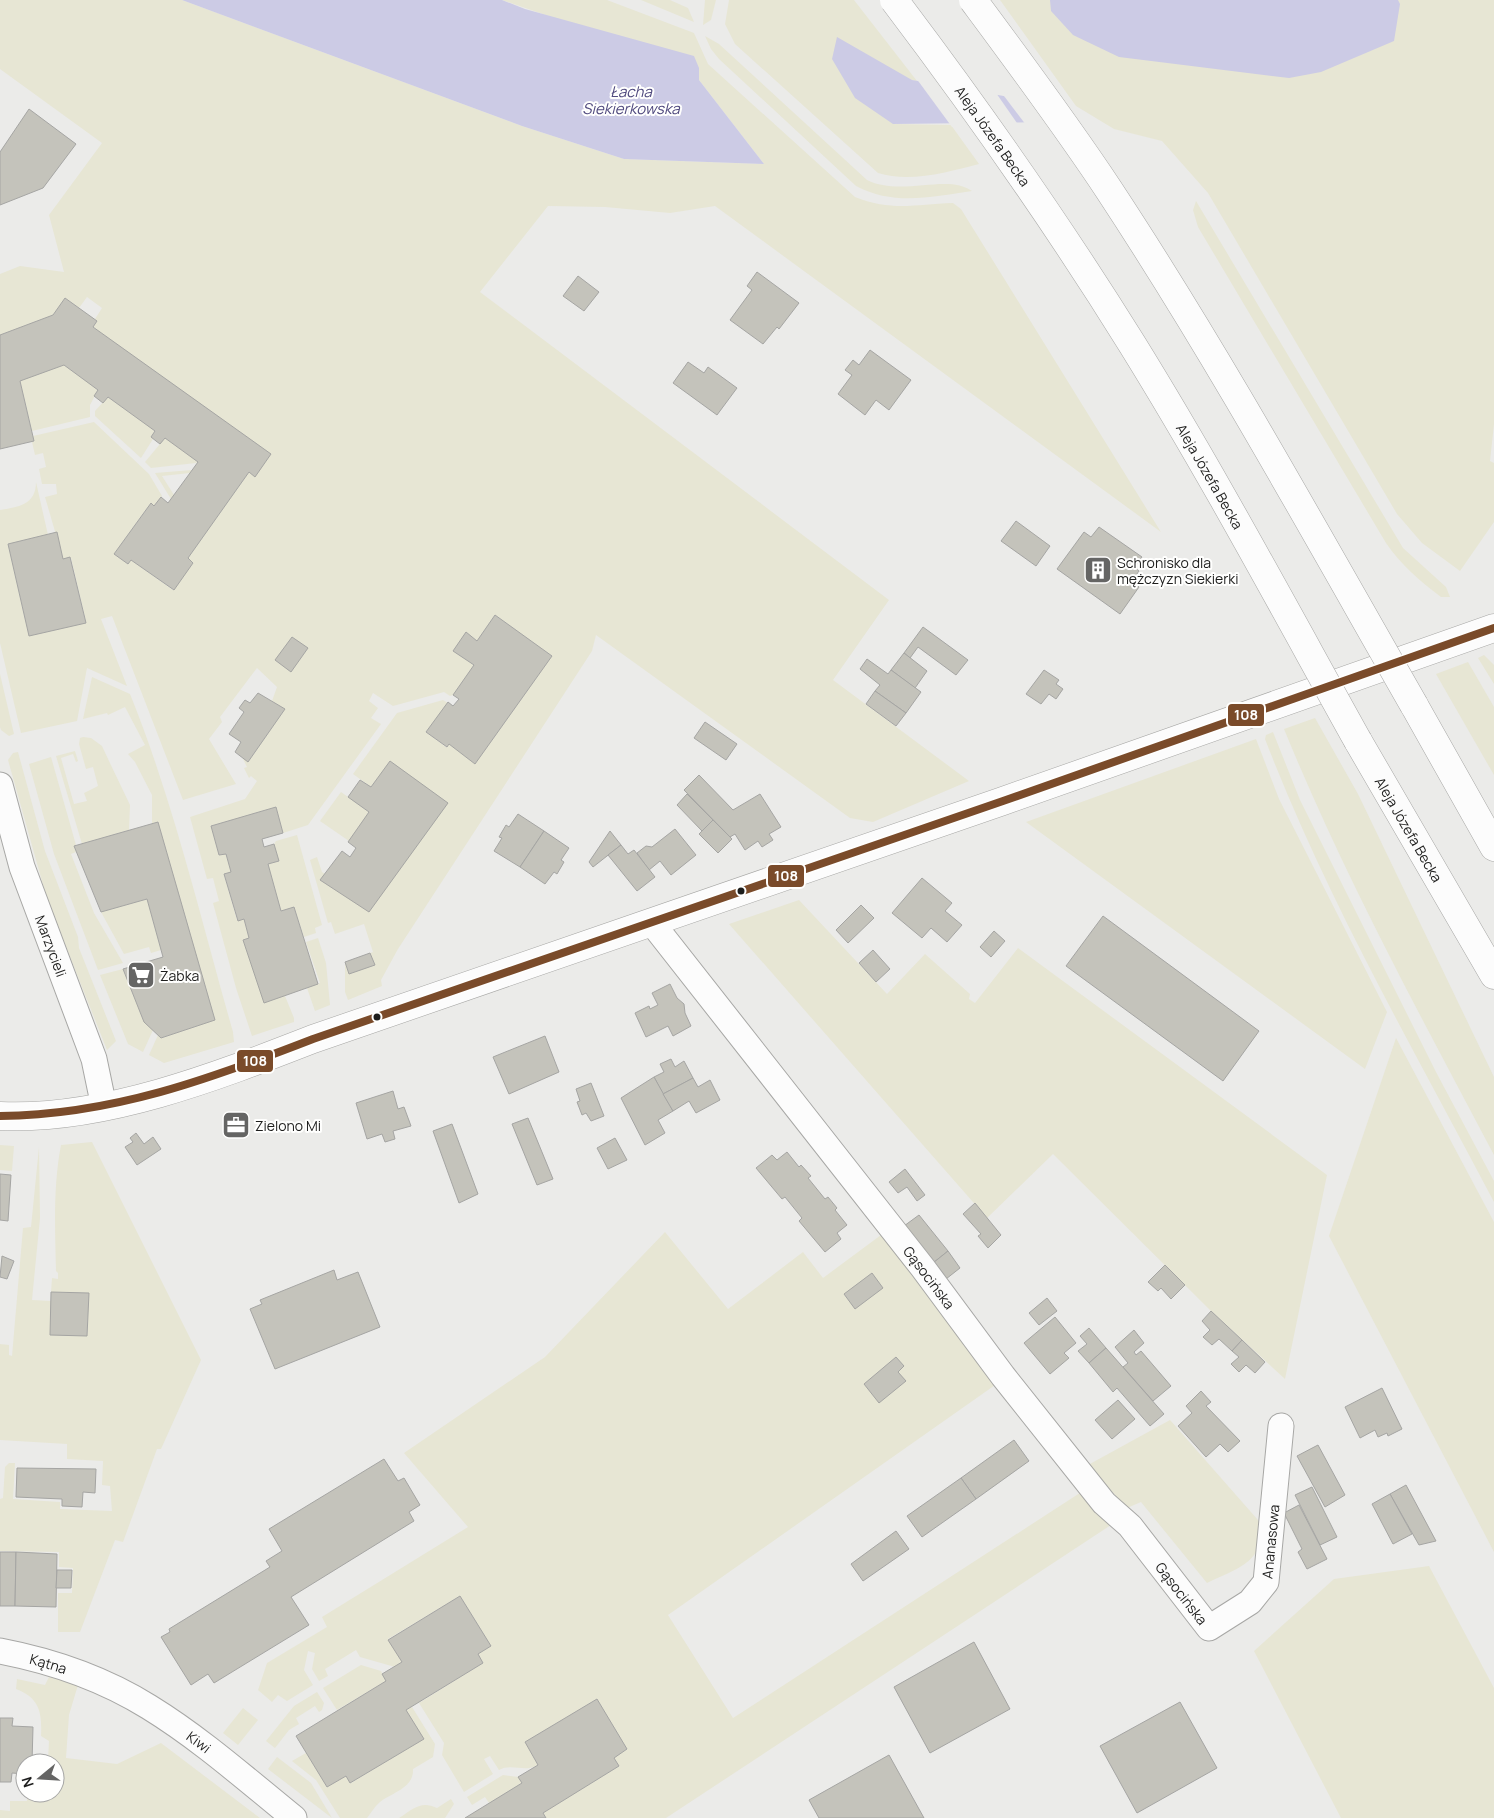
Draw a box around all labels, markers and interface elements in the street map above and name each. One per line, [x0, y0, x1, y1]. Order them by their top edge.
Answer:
water label: Łacha Siekierkowska [582, 81, 680, 119]
street label: Aleja Józefa Becka [951, 82, 1035, 190]
street label: Aleja Józefa Becka [1172, 420, 1248, 532]
place label: Schronisko dla mężczyzn Siekierki [1117, 553, 1239, 588]
building icon: Schronisko dla mężczyzn Siekierki [1083, 555, 1113, 585]
line badge: 108 [1227, 703, 1265, 727]
text: 108 [1234, 705, 1258, 724]
street label: Aleja Józefa Becka [1371, 773, 1447, 885]
line badge: 108 [767, 864, 805, 888]
text: 108 [774, 866, 798, 885]
unlabelled marker [736, 886, 746, 896]
street label: Marzycieli [31, 912, 72, 979]
supermarket icon: Żabka [126, 960, 156, 990]
place label: Żabka [160, 966, 199, 985]
unlabelled marker [372, 1012, 382, 1022]
line badge: 108 [236, 1049, 274, 1073]
text: 108 [243, 1051, 267, 1070]
office icon: Zielono Mi [221, 1110, 251, 1140]
place label: Zielono Mi [255, 1116, 321, 1135]
street label: Gąsocińska [899, 1242, 960, 1313]
street label: Ananasowa [1257, 1503, 1283, 1579]
street label: Gąsocińska [1152, 1558, 1212, 1628]
street label: Kątna [28, 1649, 70, 1678]
street label: Kiwi [183, 1726, 215, 1757]
north arrow [15, 1753, 65, 1803]
text: N [17, 1774, 38, 1790]

